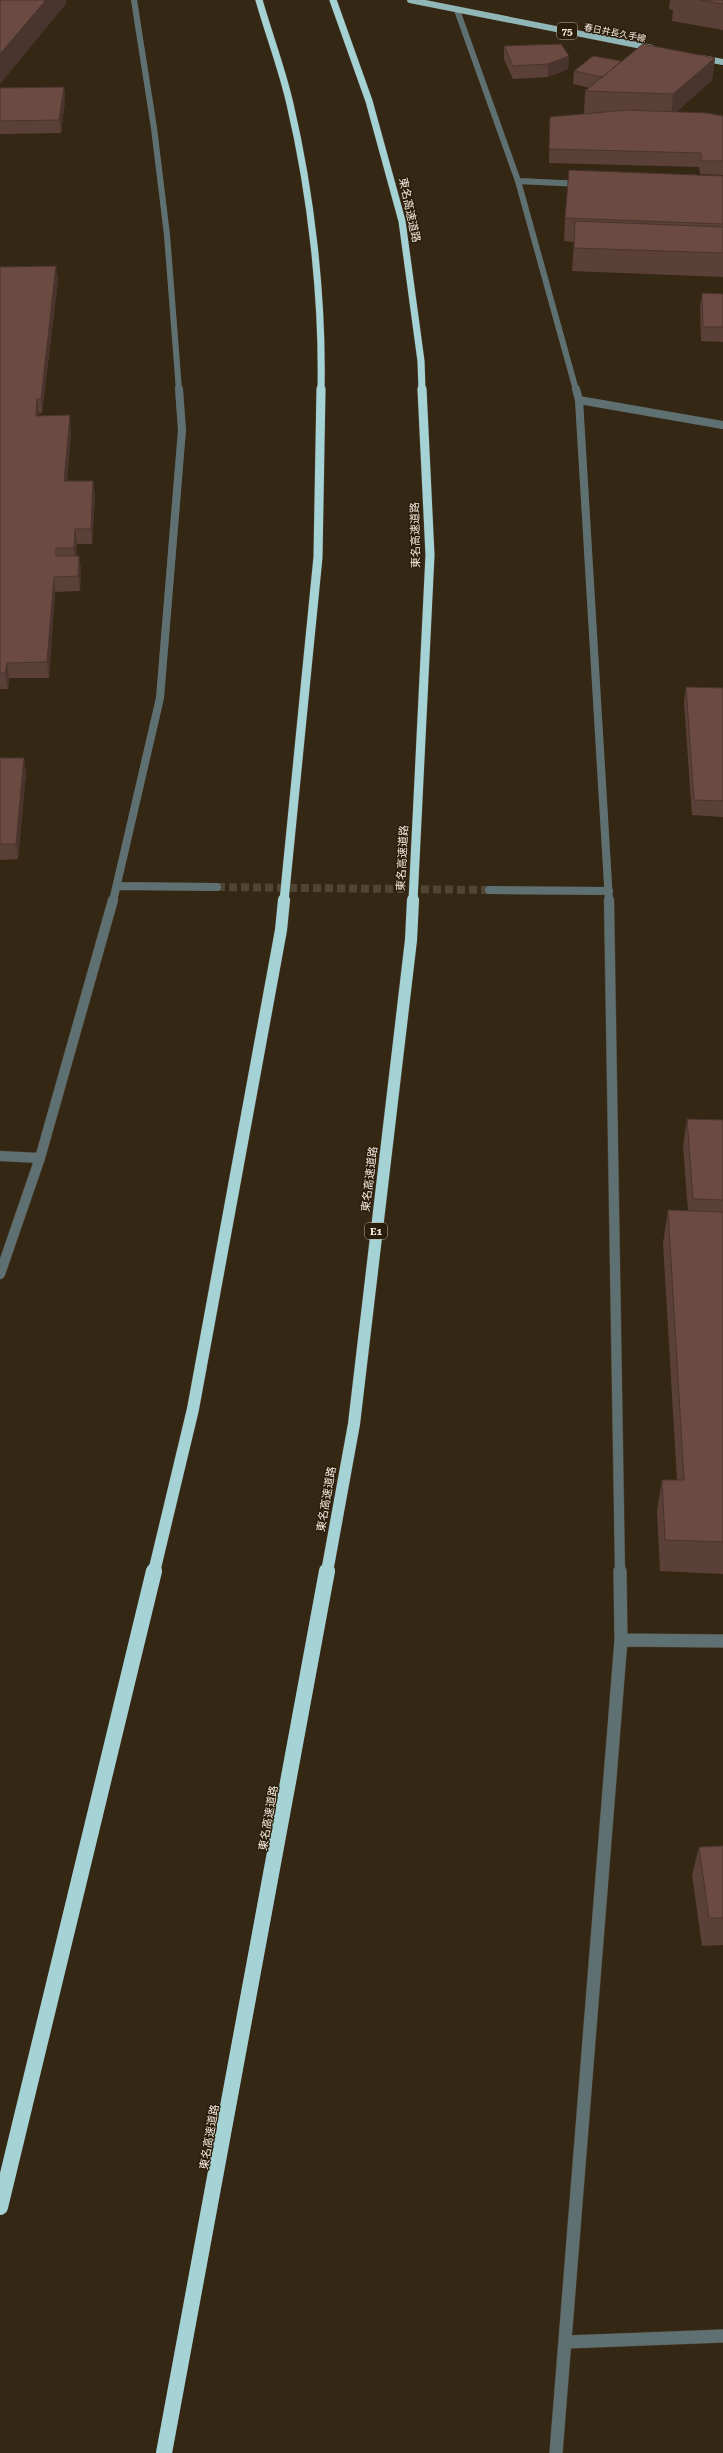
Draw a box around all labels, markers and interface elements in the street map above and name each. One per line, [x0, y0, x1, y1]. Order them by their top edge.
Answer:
street label: 春日井長久手線 [583, 22, 648, 44]
road number: 75 [557, 23, 577, 39]
street label: 東名高速道路 [396, 176, 423, 244]
street label: 東名高速道路 [408, 502, 423, 568]
street label: 東名高速道路 [394, 825, 411, 891]
street label: 東名高速道路 [359, 1146, 380, 1213]
road number: E1 [365, 1223, 387, 1239]
street label: 東名高速道路 [314, 1465, 339, 1533]
street label: 東名高速道路 [256, 1784, 281, 1852]
street label: 東名高速道路 [197, 2103, 222, 2171]

